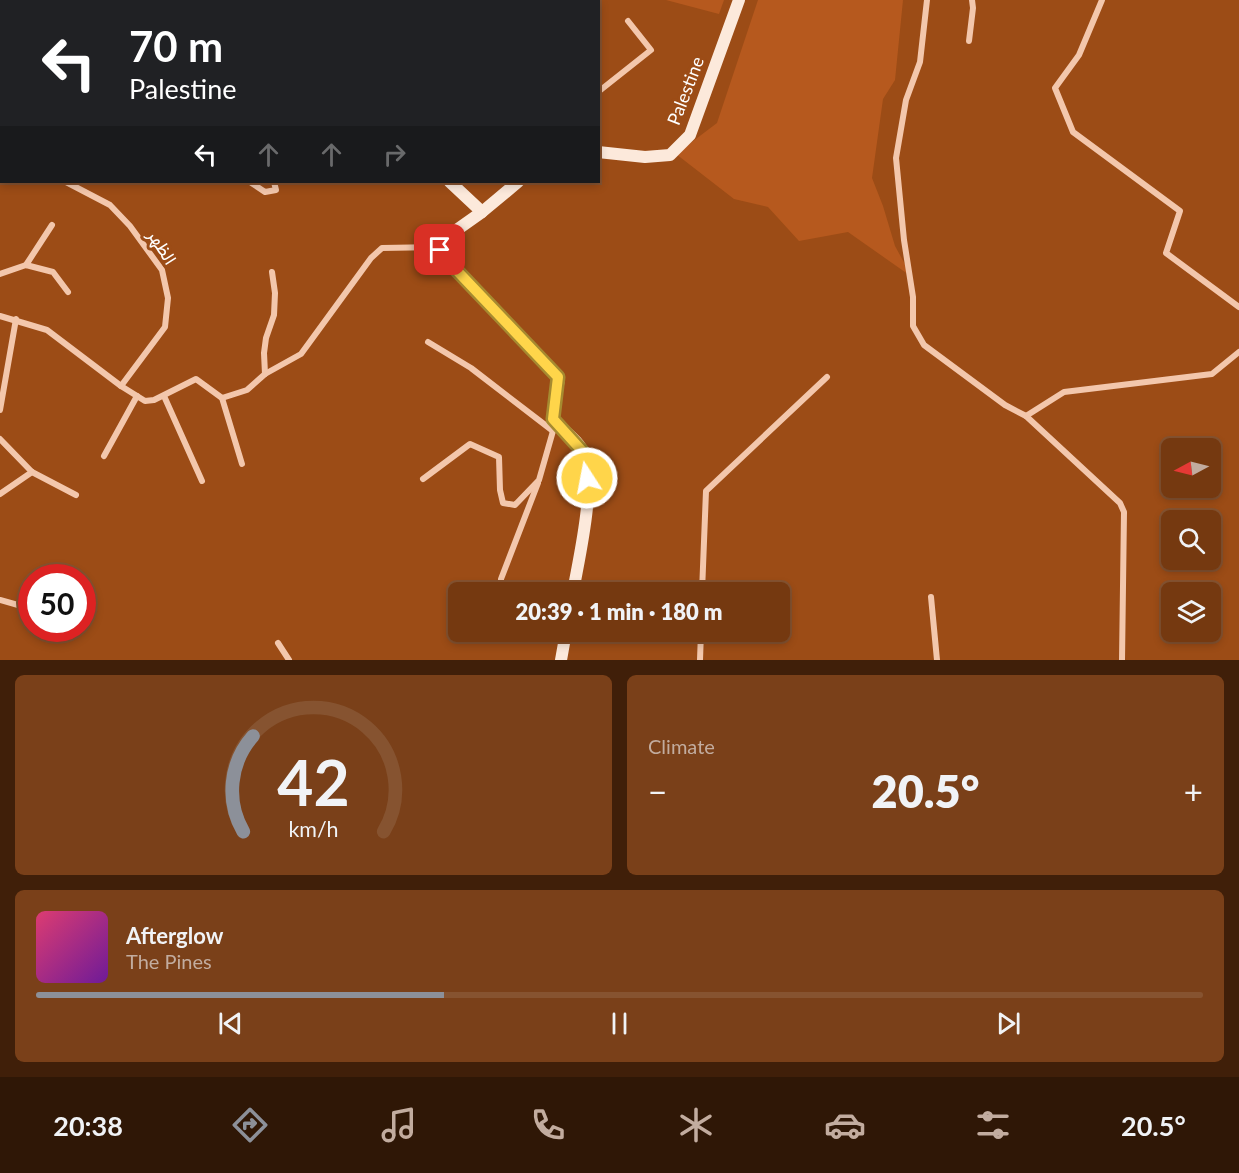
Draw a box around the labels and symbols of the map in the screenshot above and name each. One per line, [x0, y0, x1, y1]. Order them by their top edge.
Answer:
street label: Palestine [662, 53, 708, 128]
street label: الظهر [142, 224, 182, 269]
pin [414, 224, 465, 275]
north arrow [1161, 438, 1221, 498]
position arrow [555, 446, 619, 510]
speed limit sign: 50 [18, 564, 96, 642]

